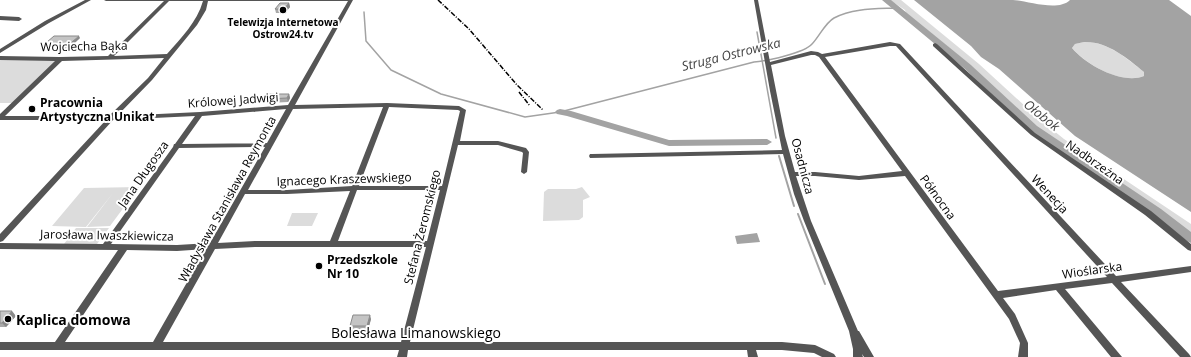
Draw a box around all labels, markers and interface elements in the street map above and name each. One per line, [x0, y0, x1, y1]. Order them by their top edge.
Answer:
marker: Telewizja Internetowa Ostrow24.tv [278, 5, 288, 15]
place label: Telewizja Internetowa Ostrow24.tv [227, 15, 339, 41]
water label: Struga Ostrowska [680, 33, 783, 75]
street label: Wojciecha Bąka [40, 37, 128, 55]
street label: Królowej Jadwigi [187, 88, 279, 112]
place label: Pracownia Artystyczna Unikat [40, 94, 155, 125]
water label: Ołobok [1020, 95, 1064, 135]
marker: Pracownia Artystyczna Unikat [27, 104, 37, 114]
street label: Władysława Stanisława Reymonta [174, 113, 280, 285]
street label: Osadnicza [787, 136, 819, 196]
street label: Nadbrzeżna [1063, 136, 1127, 188]
street label: Jana Długosza [113, 137, 172, 212]
street label: Ignacego Kraszewskiego [276, 168, 412, 190]
street label: Stefana Żeromskiego [400, 168, 444, 286]
street label: Północna [916, 171, 960, 223]
street label: Wenecja [1028, 171, 1072, 217]
street label: Jarosława Iwaszkiewicza [39, 225, 174, 245]
place label: Przedszkole Nr 10 [327, 251, 398, 282]
street label: Wioślarska [1061, 257, 1123, 283]
marker: Przedszkole Nr 10 [314, 261, 324, 271]
place label: Kaplica domowa [16, 310, 131, 329]
marker: Kaplica domowa [3, 314, 13, 324]
street label: Bolesława Limanowskiego [331, 323, 501, 342]

